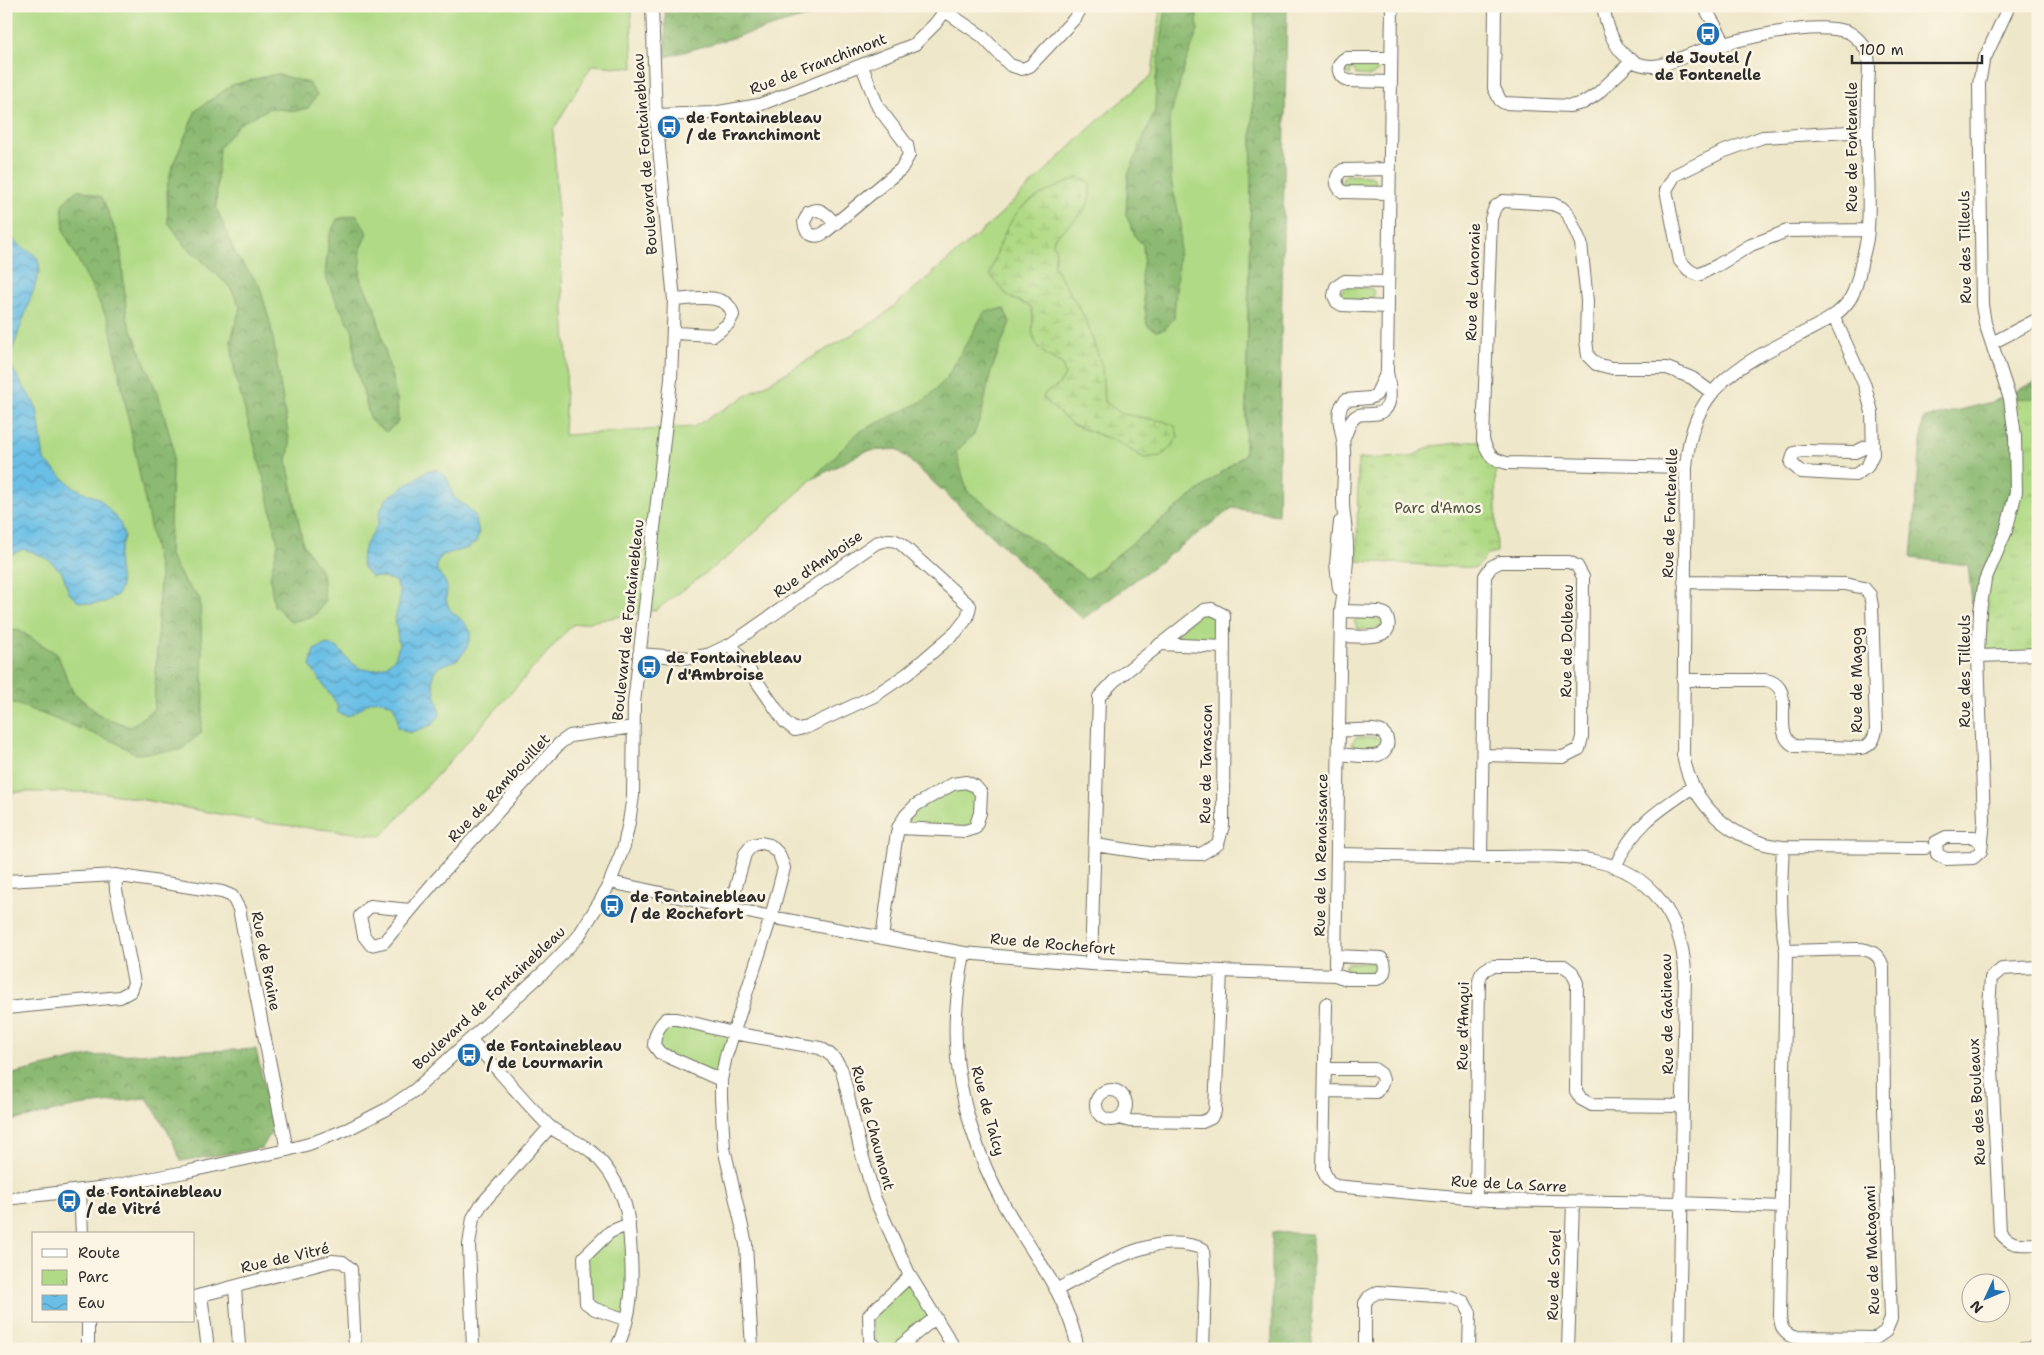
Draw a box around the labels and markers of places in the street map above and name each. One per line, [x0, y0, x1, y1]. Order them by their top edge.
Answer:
bus stop icon: de Joutel / de Fontenelle [1695, 21, 1721, 47]
place label: de Joutel / de Fontenelle [1655, 48, 1761, 85]
place label: de Fontainebleau / de Franchimont [686, 108, 822, 145]
bus stop icon: de Fontainebleau / de Franchimont [656, 114, 682, 140]
place label: de Fontainebleau / d'Ambroise [666, 648, 802, 685]
bus stop icon: de Fontainebleau / d'Ambroise [636, 654, 662, 680]
place label: de Fontainebleau / de Rochefort [630, 887, 766, 924]
bus stop icon: de Fontainebleau / de Rochefort [599, 893, 625, 919]
place label: de Fontainebleau / de Lourmarin [486, 1036, 622, 1073]
bus stop icon: de Fontainebleau / de Lourmarin [456, 1042, 482, 1068]
place label: de Fontainebleau / de Vitré [86, 1182, 222, 1219]
bus stop icon: de Fontainebleau / de Vitré [56, 1188, 82, 1214]

